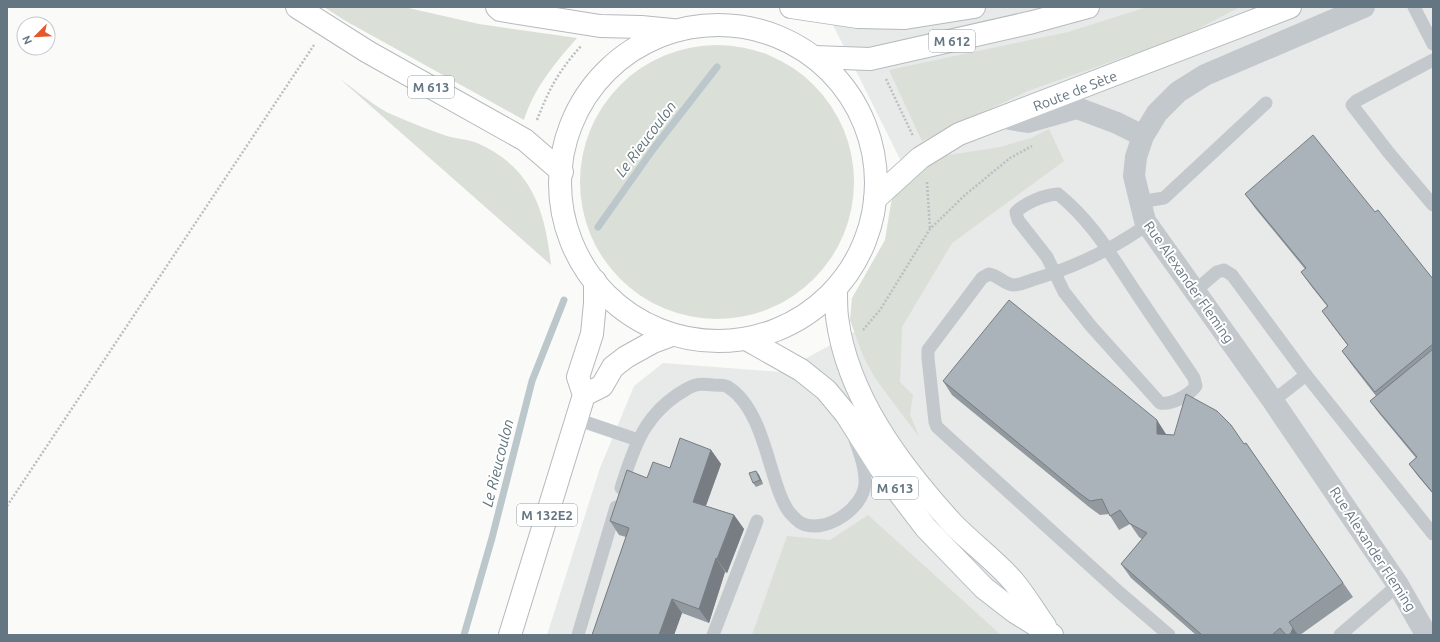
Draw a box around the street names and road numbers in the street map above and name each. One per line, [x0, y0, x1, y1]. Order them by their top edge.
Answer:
road number: M 612 [929, 30, 975, 52]
street label: Route de Sète [1031, 68, 1119, 114]
road number: M 613 [408, 76, 454, 98]
street label: Rue Alexander Fleming [1141, 218, 1237, 346]
road number: M 613 [872, 477, 918, 499]
street label: Rue Alexander Fleming [1327, 484, 1419, 614]
road number: M 132E2 [517, 504, 577, 526]

